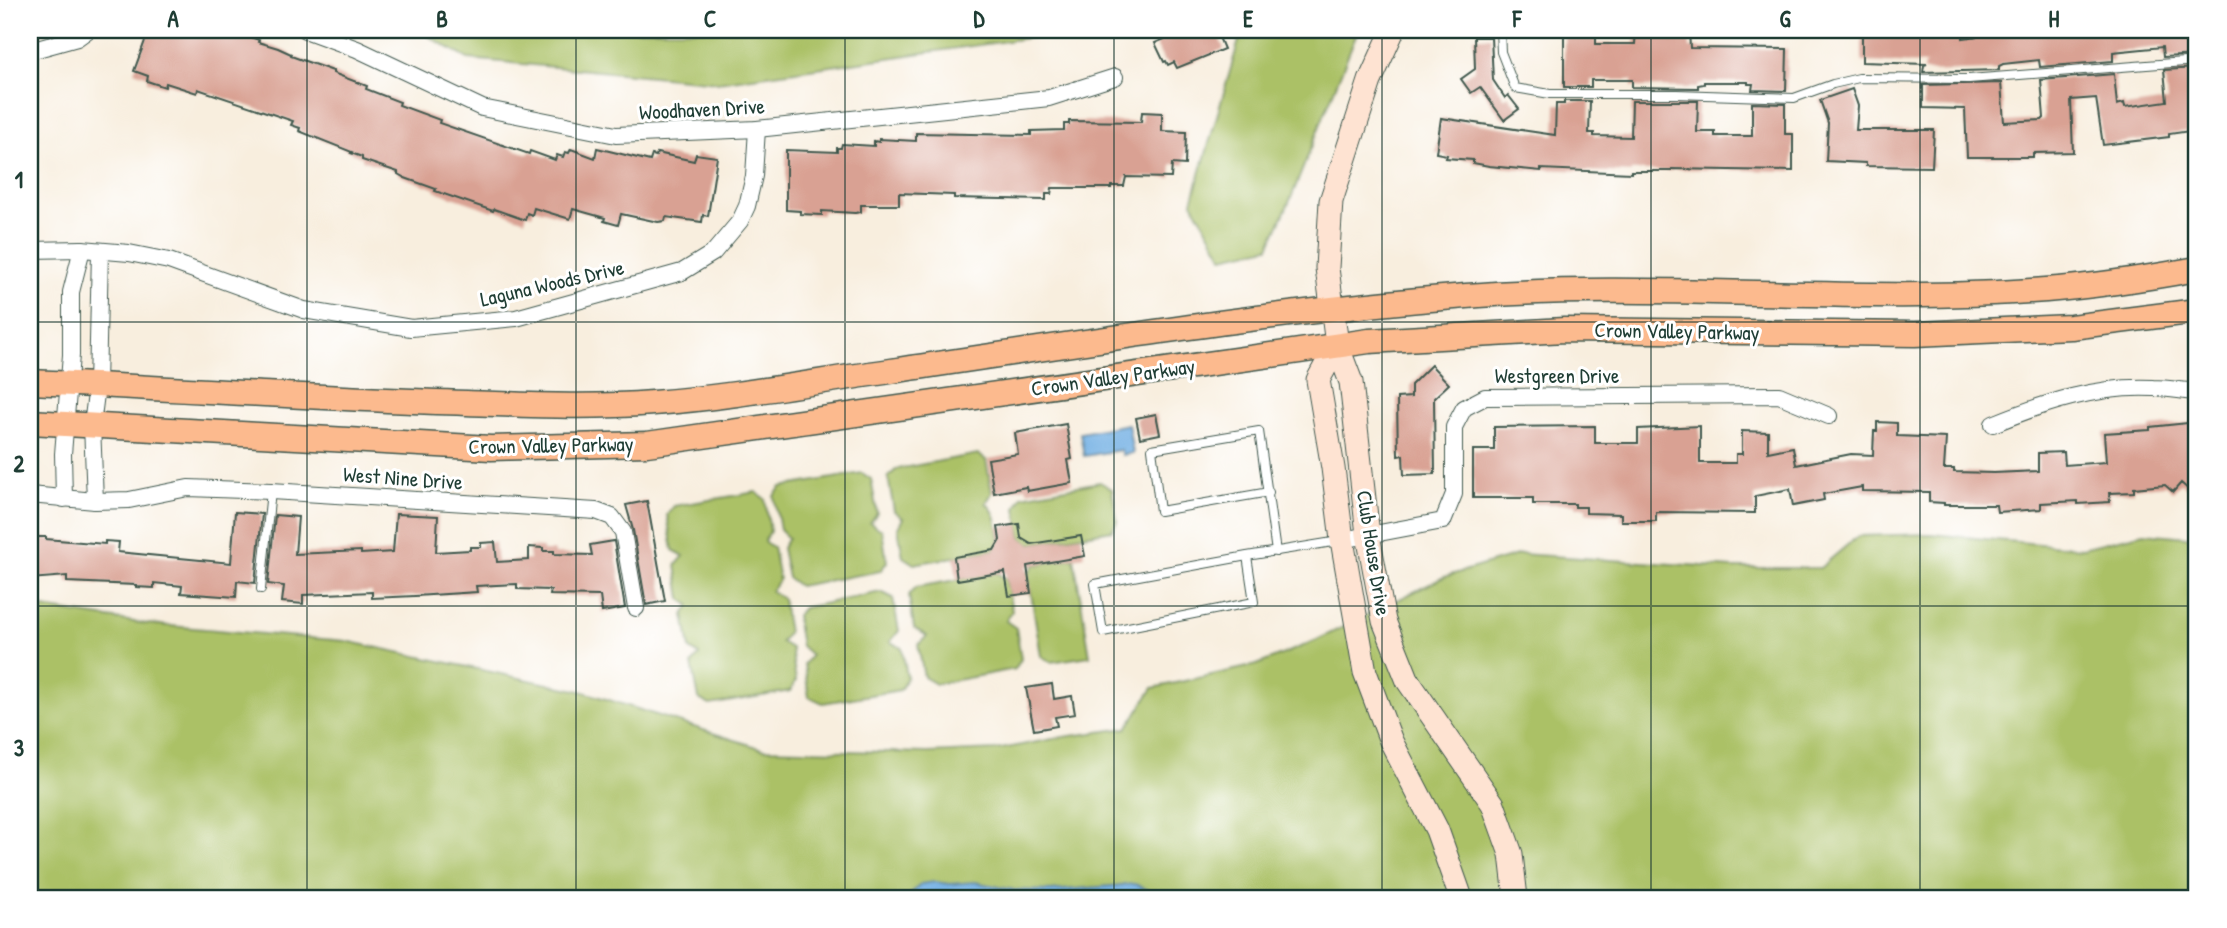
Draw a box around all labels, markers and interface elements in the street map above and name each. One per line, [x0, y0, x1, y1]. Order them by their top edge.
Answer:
text: A [167, 3, 179, 34]
text: B [436, 3, 448, 34]
text: C [704, 3, 716, 34]
text: D [974, 3, 986, 34]
text: E [1243, 3, 1254, 34]
text: F [1512, 3, 1523, 34]
text: G [1779, 3, 1791, 34]
text: H [2049, 3, 2060, 34]
street label: Woodhaven Drive [638, 91, 766, 127]
text: 1 [15, 164, 23, 195]
street label: Laguna Woods Drive [477, 252, 627, 314]
street label: Crown Valley Parkway [1594, 315, 1760, 347]
street label: Crown Valley Parkway [1029, 351, 1197, 403]
street label: Westgreen Drive [1495, 361, 1619, 390]
street label: Crown Valley Parkway [468, 429, 634, 461]
text: 2 [14, 448, 25, 479]
street label: West Nine Drive [342, 459, 464, 497]
street label: Club House Drive [1350, 488, 1398, 618]
text: 3 [14, 732, 24, 763]

